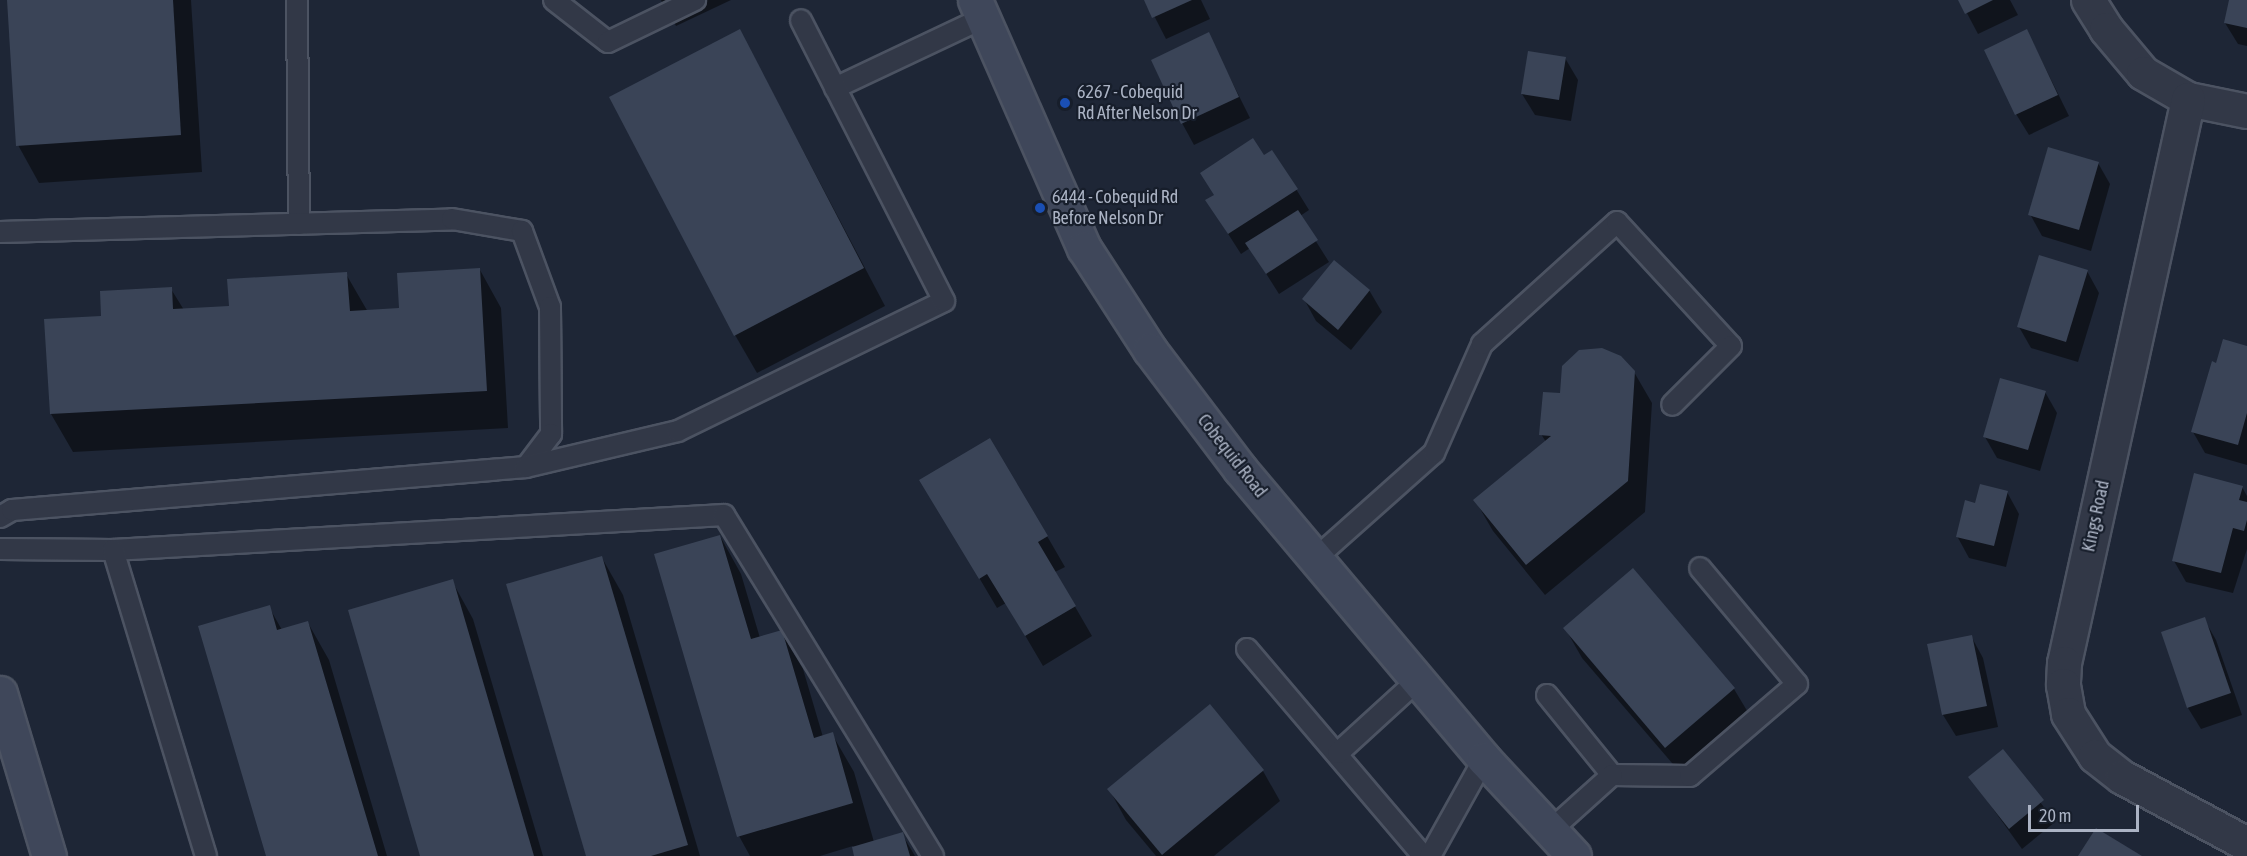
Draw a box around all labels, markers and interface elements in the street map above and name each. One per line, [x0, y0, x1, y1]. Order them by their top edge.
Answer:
place label: 6267 - Cobequid Rd After Nelson Dr [1077, 82, 1197, 124]
marker: 6267 - Cobequid Rd After Nelson Dr [1058, 96, 1072, 110]
place label: 6444 - Cobequid Rd Before Nelson Dr [1052, 187, 1178, 230]
marker: 6444 - Cobequid Rd Before Nelson Dr [1033, 201, 1047, 215]
street label: Cobequid Road [1193, 410, 1271, 502]
street label: Kings Road [2078, 478, 2114, 554]
scale bar [2031, 793, 2142, 831]
text: 20 m [2039, 805, 2071, 826]

